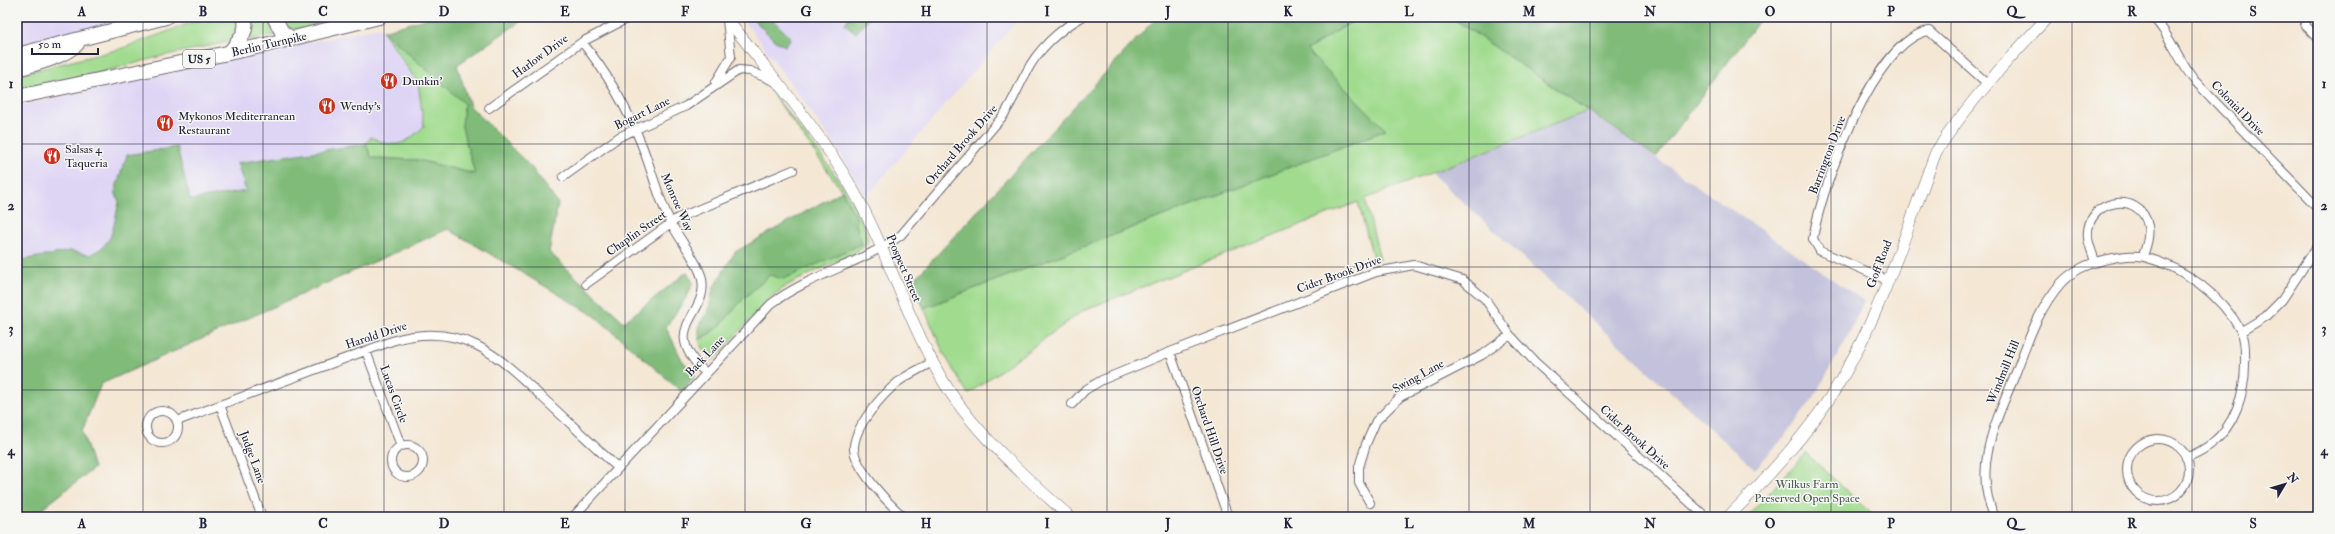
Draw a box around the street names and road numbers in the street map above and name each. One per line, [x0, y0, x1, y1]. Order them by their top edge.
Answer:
street label: Berlin Turnpike [230, 29, 308, 60]
street label: Harlow Drive [509, 31, 571, 82]
road number: US 5 [183, 50, 215, 68]
street label: Colonial Drive [2208, 78, 2268, 139]
street label: Bogart Lane [612, 94, 673, 133]
street label: Orchard Brook Drive [922, 102, 1001, 189]
street label: Barrington Drive [1806, 114, 1849, 197]
street label: Monroe Way [657, 171, 696, 234]
street label: Chaplin Street [603, 207, 669, 260]
street label: Prospect Street [882, 232, 925, 305]
street label: Goff Road [1863, 238, 1896, 290]
street label: Cider Brook Drive [1295, 252, 1384, 297]
street label: Harold Drive [343, 318, 409, 352]
street label: Back Lane [683, 333, 728, 380]
street label: Windmill Hill [1983, 338, 2023, 407]
street label: Swing Lane [1390, 356, 1447, 397]
street label: Lucas Circle [376, 363, 411, 425]
street label: Orchard Hill Drive [1187, 384, 1232, 476]
street label: Cider Brook Drive [1596, 402, 1673, 473]
street label: Judge Lane [236, 428, 269, 486]

